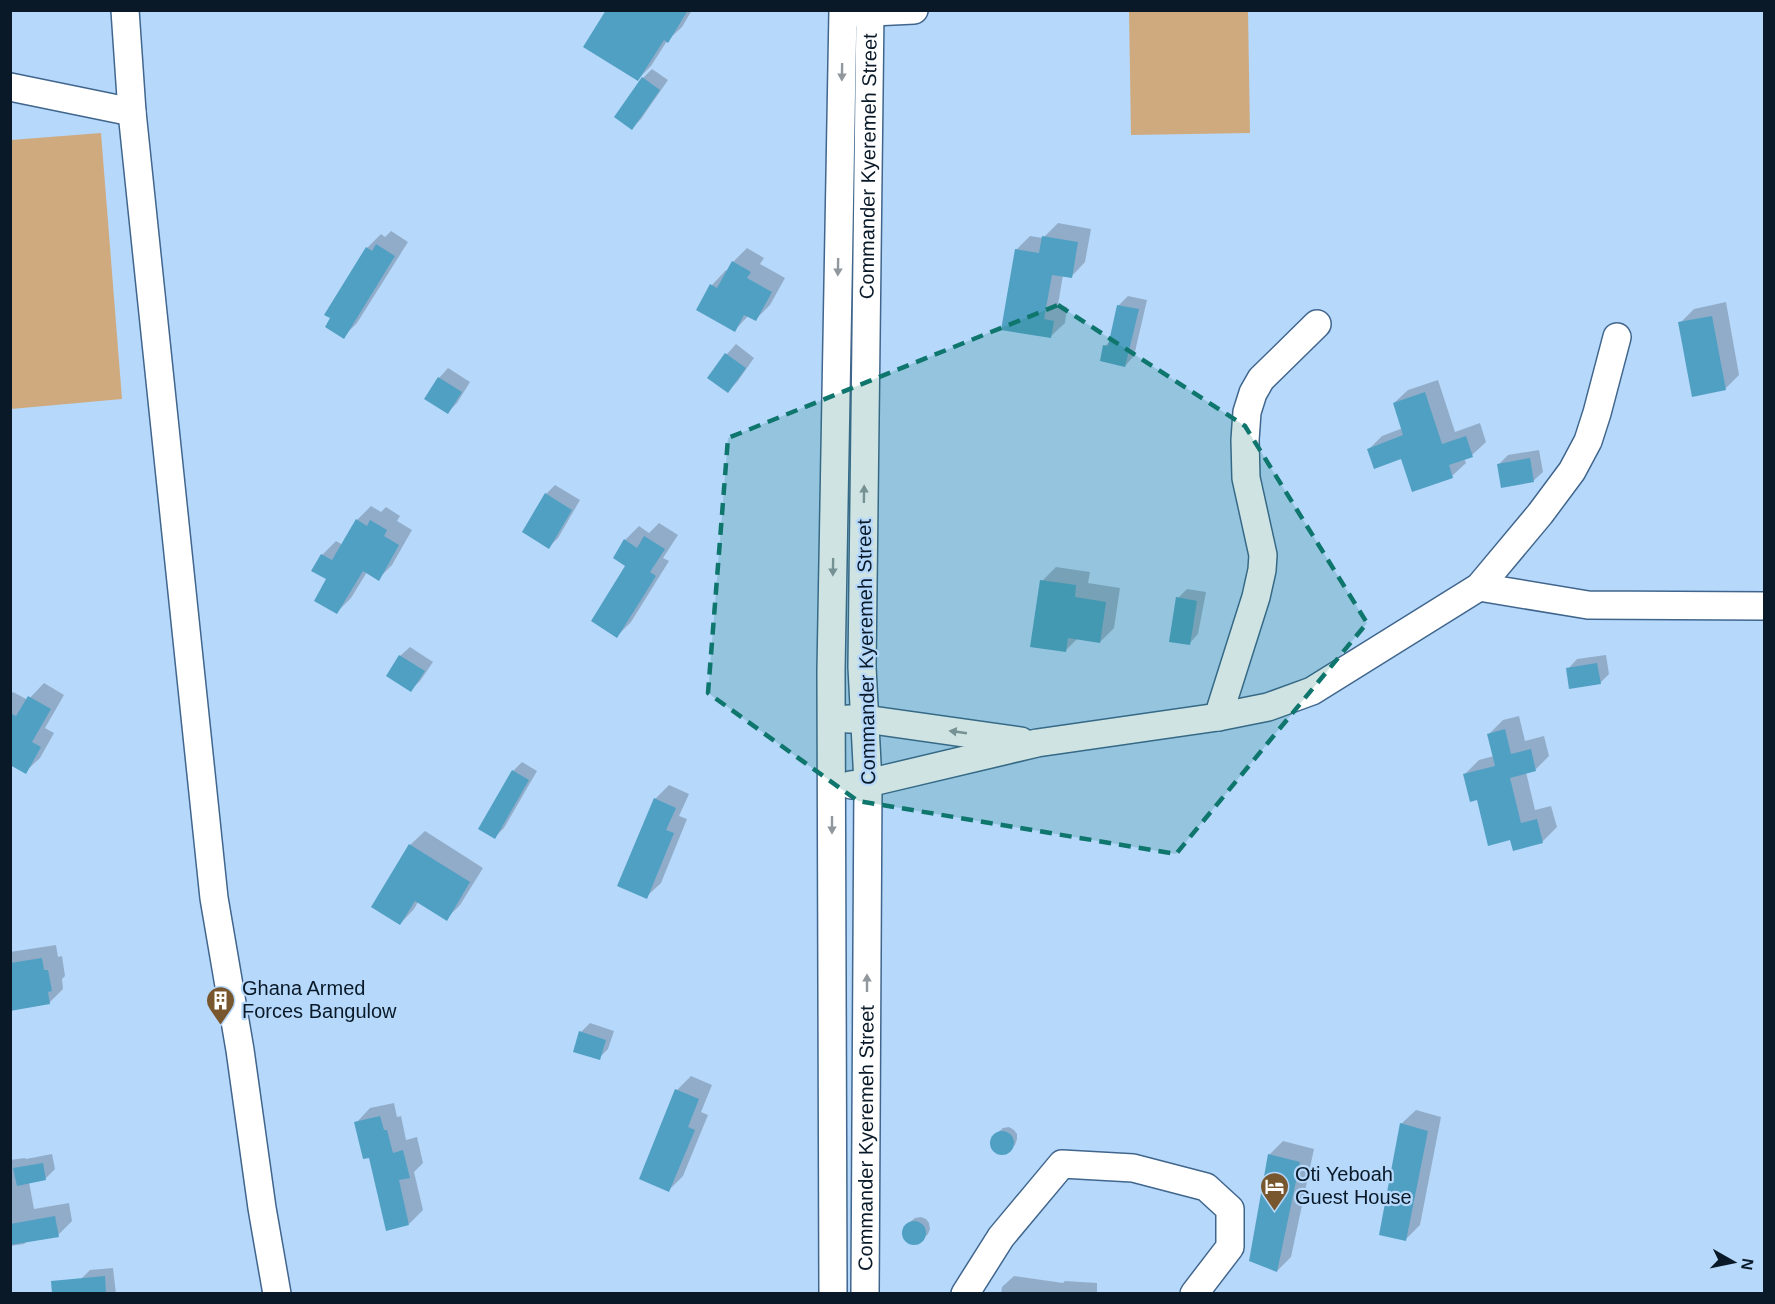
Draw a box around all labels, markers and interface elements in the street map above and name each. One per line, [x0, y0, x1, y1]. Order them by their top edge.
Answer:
street label: Commander Kyeremeh Street [855, 33, 881, 299]
one-way arrow [837, 62, 847, 81]
one-way arrow [834, 257, 843, 276]
one-way arrow [859, 485, 869, 504]
street label: Commander Kyeremeh Street [853, 519, 879, 785]
one-way arrow [828, 557, 838, 576]
one-way arrow [949, 727, 968, 737]
one-way arrow [827, 815, 837, 834]
one-way arrow [862, 974, 872, 993]
place label: Ghana Armed Forces Bangulow [242, 977, 397, 1022]
building icon: Ghana Armed Forces Bangulow [205, 984, 237, 1026]
street label: Commander Kyeremeh Street [854, 1005, 878, 1271]
place label: Oti Yeboah Guest House [1295, 1163, 1412, 1208]
hotel icon: Oti Yeboah Guest House [1258, 1170, 1290, 1212]
north arrow [1703, 1232, 1763, 1292]
text: N [1738, 1257, 1757, 1271]

